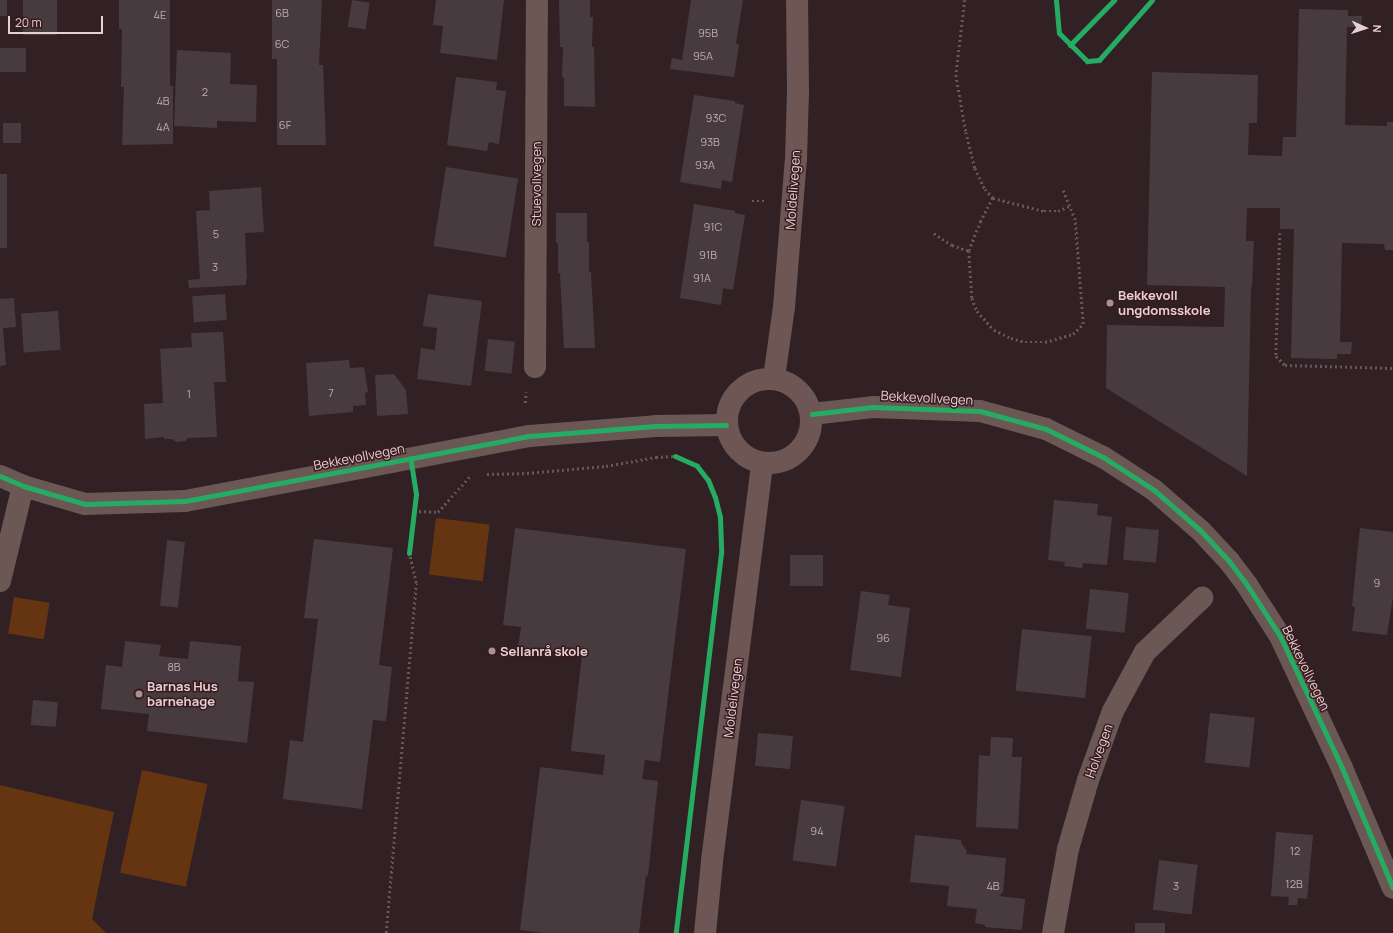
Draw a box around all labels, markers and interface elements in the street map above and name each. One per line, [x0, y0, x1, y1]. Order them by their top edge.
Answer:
house number: 6B [275, 6, 289, 20]
scale bar [10, 8, 105, 34]
house number: 4E [154, 8, 166, 22]
north arrow [1345, 8, 1385, 48]
text: 20 m [15, 14, 42, 31]
text: N [1370, 24, 1385, 33]
house number: 95B [698, 26, 718, 40]
house number: 6C [275, 37, 289, 51]
house number: 95A [693, 49, 713, 63]
house number: 2 [202, 85, 208, 99]
house number: 4B [156, 94, 170, 108]
house number: 93C [706, 111, 726, 125]
house number: 6F [279, 118, 291, 132]
house number: 4A [156, 120, 170, 134]
house number: 93B [700, 135, 720, 149]
street label: Stuevollvegen [528, 141, 544, 227]
street label: Moldelivegen [782, 150, 804, 230]
house number: 93A [695, 158, 715, 172]
house number: 91C [704, 220, 722, 234]
house number: 5 [213, 227, 219, 241]
house number: 91B [699, 248, 717, 262]
house number: 3 [212, 260, 218, 274]
house number: 91A [693, 271, 711, 285]
place label: Bekkevoll ungdomsskole [1118, 288, 1210, 319]
marker: Bekkevoll ungdomsskole [1105, 298, 1115, 308]
house number: 7 [328, 386, 334, 400]
house number: 1 [187, 387, 191, 401]
street label: Bekkevollvegen [880, 388, 974, 408]
street label: Bekkevollvegen [312, 441, 406, 473]
house number: 9 [1374, 576, 1380, 590]
street label: Bekkevollvegen [1279, 623, 1333, 713]
house number: 96 [876, 631, 890, 645]
place label: Sellanrå skole [500, 643, 588, 659]
marker: Sellanrå skole [487, 646, 497, 656]
street label: Moldelivegen [720, 657, 746, 739]
house number: 8B [167, 660, 181, 674]
place label: Barnas Hus barnehage [147, 679, 218, 710]
marker: Barnas Hus barnehage [134, 689, 144, 699]
street label: Holvegen [1082, 722, 1116, 780]
house number: 94 [810, 824, 824, 838]
house number: 12 [1290, 844, 1300, 858]
house number: 12B [1285, 877, 1303, 891]
house number: 4B [986, 879, 1000, 893]
house number: 3 [1173, 879, 1179, 893]

